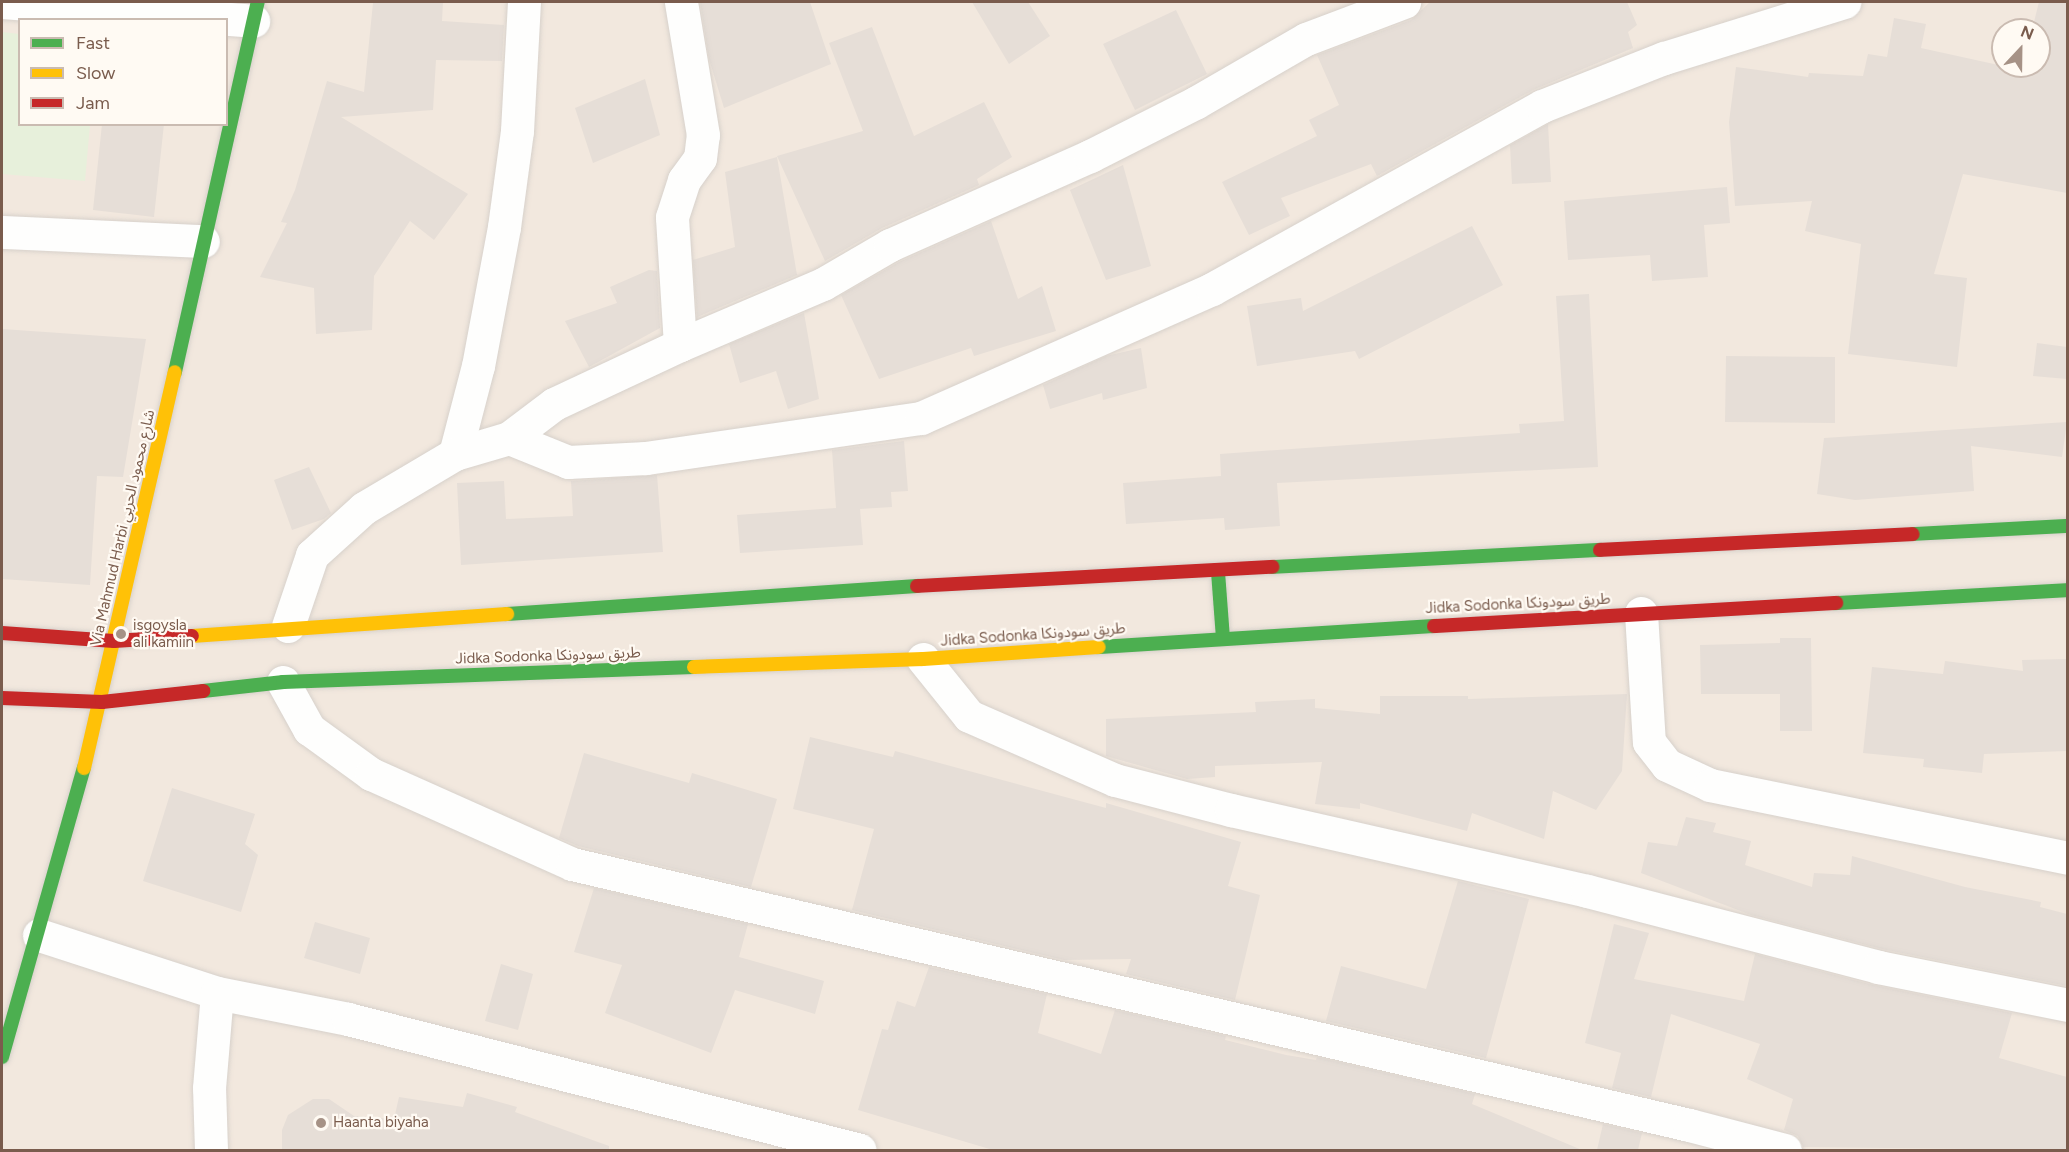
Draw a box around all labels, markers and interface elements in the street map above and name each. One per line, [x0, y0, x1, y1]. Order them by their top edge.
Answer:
legend [18, 18, 228, 126]
north arrow [1991, 18, 2051, 78]
text: N [2018, 22, 2036, 44]
text: Fast [76, 32, 110, 54]
text: Slow [76, 62, 115, 84]
text: Jam [76, 92, 110, 114]
street label: Via Mahmud Harbi شارع محمود الحربي [87, 408, 159, 648]
street label: Jidka Sodonka طريق سودونكا [1425, 590, 1611, 618]
place label: isgoysla ali kamiin [133, 616, 194, 651]
street label: Jidka Sodonka طريق سودونكا [940, 620, 1126, 650]
marker: isgoysla ali kamiin [114, 627, 128, 641]
street label: Jidka Sodonka طريق سودونكا [455, 644, 641, 668]
place label: Haanta biyaha [333, 1114, 429, 1132]
marker: Haanta biyaha [314, 1116, 328, 1130]

